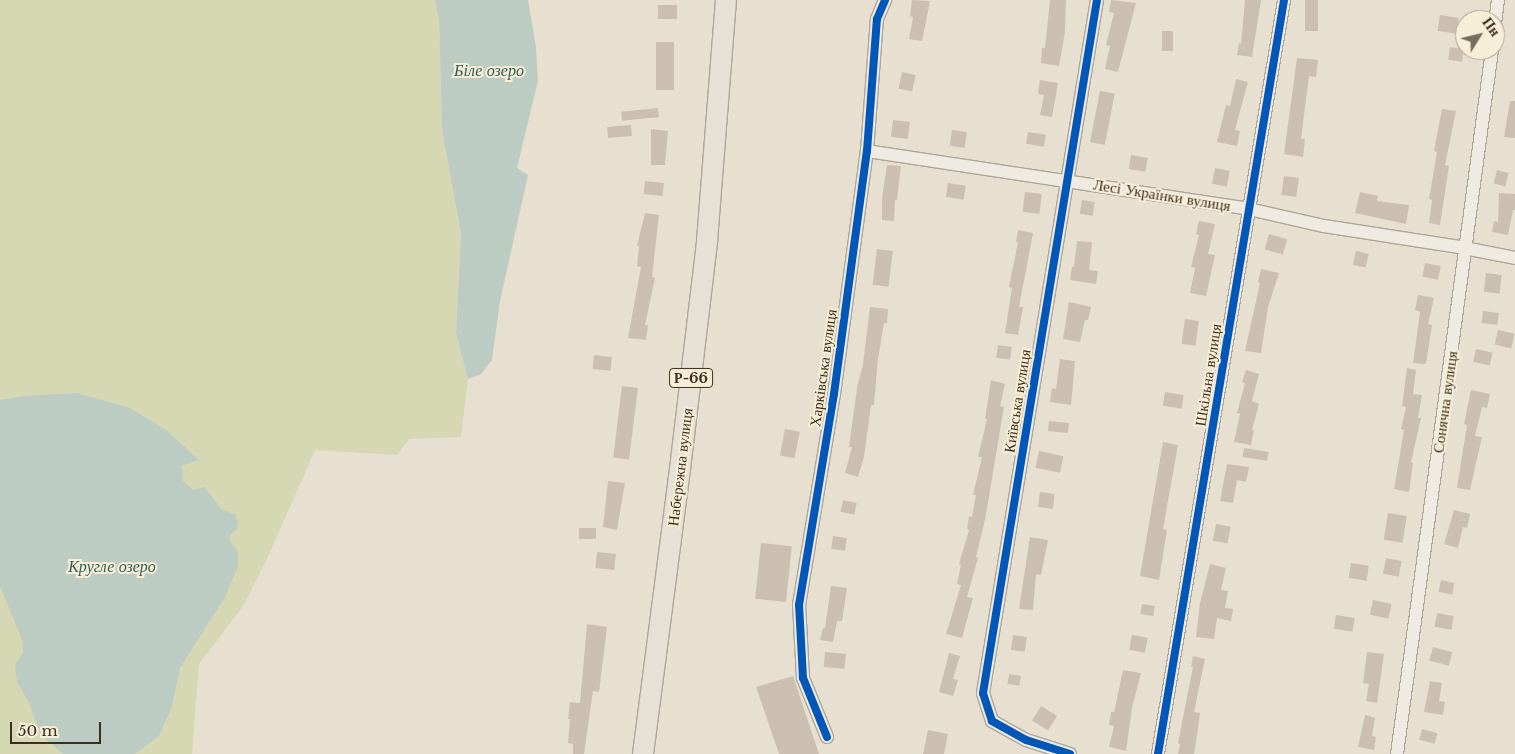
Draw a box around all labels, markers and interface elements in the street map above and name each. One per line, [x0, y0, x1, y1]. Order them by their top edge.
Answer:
north arrow [1455, 10, 1505, 60]
text: Пн [1478, 14, 1504, 40]
water label: Біле озеро [454, 60, 524, 80]
street label: Лесі Українки вулиця [1092, 175, 1232, 215]
street label: Харківська вулиця [806, 308, 840, 428]
street label: Шкільна вулиця [1191, 322, 1225, 428]
street label: Київська вулиця [1000, 348, 1034, 454]
street label: Сонячна вулиця [1429, 350, 1461, 454]
road number: Р-66 [668, 366, 714, 389]
street label: Набережна вулиця [664, 407, 696, 527]
water label: Кругле озеро [68, 556, 156, 576]
scale bar [12, 712, 104, 744]
text: 50 m [18, 721, 58, 740]

